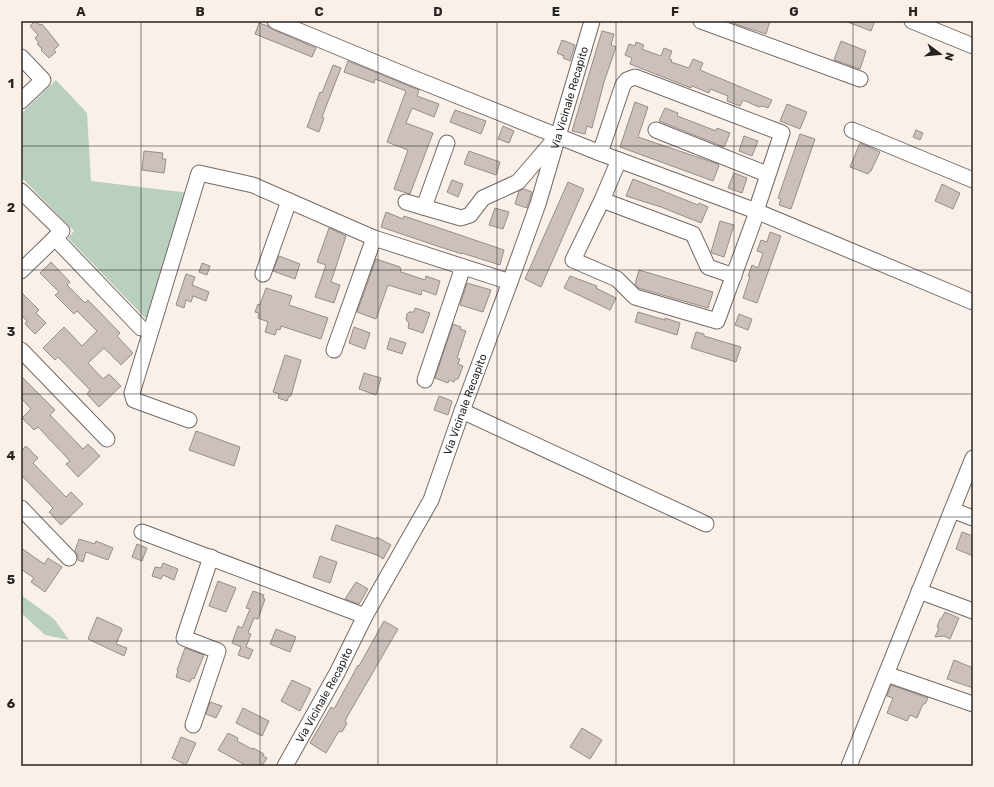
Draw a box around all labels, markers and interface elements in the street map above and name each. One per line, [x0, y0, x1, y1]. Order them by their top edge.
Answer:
text: A [76, 4, 86, 19]
text: B [195, 4, 205, 19]
text: C [314, 4, 324, 19]
text: D [433, 4, 443, 19]
text: E [552, 4, 560, 19]
text: F [671, 4, 679, 19]
text: G [789, 4, 799, 19]
text: H [908, 4, 918, 19]
north arrow [920, 34, 960, 74]
street label: Via Vicinale Recapito [548, 45, 591, 151]
text: N [942, 51, 956, 62]
text: 1 [8, 76, 14, 91]
text: 2 [7, 200, 15, 215]
text: 3 [7, 324, 16, 339]
street label: Via Vicinale Recapito [441, 352, 489, 457]
text: 4 [7, 448, 16, 463]
text: 5 [7, 572, 15, 587]
street label: Via Vicinale Recapito [293, 645, 355, 745]
text: 6 [7, 696, 16, 711]

